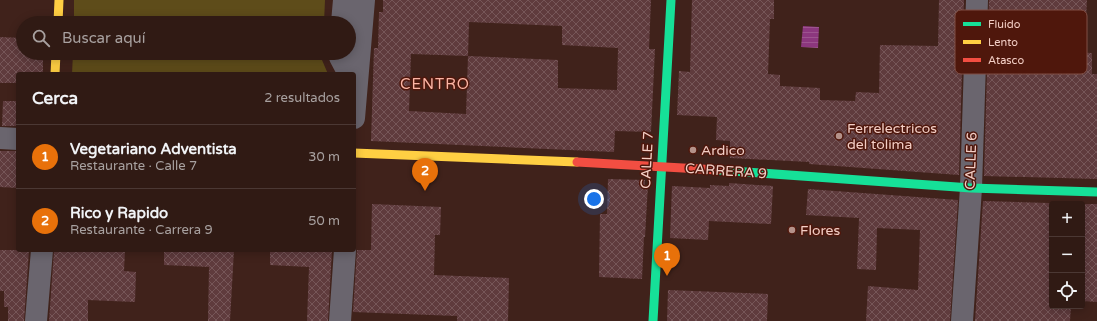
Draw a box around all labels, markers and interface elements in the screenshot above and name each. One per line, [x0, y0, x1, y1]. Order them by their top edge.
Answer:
legend [955, 10, 1087, 74]
search box [16, 16, 356, 60]
text: Fluido [988, 18, 1021, 31]
icon: search [30, 27, 52, 49]
text: Buscar aquí [62, 29, 145, 47]
text: Lento [988, 36, 1018, 49]
text: Atasco [988, 54, 1024, 67]
district label: CENTRO [400, 75, 470, 93]
text: Cerca [32, 88, 78, 109]
text: 2 resultados [264, 90, 340, 106]
place label: Ferrelectricos del tolima [847, 120, 937, 153]
street label: CALLE 7 [637, 131, 657, 189]
marker: Ferrelectricos del tolima [834, 131, 844, 141]
street label: CALLE 6 [961, 132, 981, 190]
text: Vegetariano Adventista [70, 140, 237, 158]
place label: Ardico [701, 142, 745, 159]
marker: Ardico [688, 145, 698, 155]
text: 1 [41, 149, 49, 165]
text: 30 m [308, 149, 340, 165]
text: Restaurante · Calle 7 [70, 158, 197, 174]
pin: 2 [412, 158, 438, 191]
street label: CARRERA 9 [685, 160, 767, 182]
your location [584, 189, 604, 209]
map controls [1049, 201, 1085, 309]
button: + [1049, 201, 1085, 237]
text: Rico y Rapido [70, 204, 168, 222]
text: 2 [41, 213, 49, 229]
text: 50 m [308, 213, 340, 229]
text: Restaurante · Carrera 9 [70, 222, 213, 238]
place label: Flores [800, 222, 840, 239]
marker: Flores [787, 225, 797, 235]
button: − [1049, 237, 1085, 273]
pin: 1 [654, 243, 680, 276]
button: locate [1049, 273, 1085, 309]

